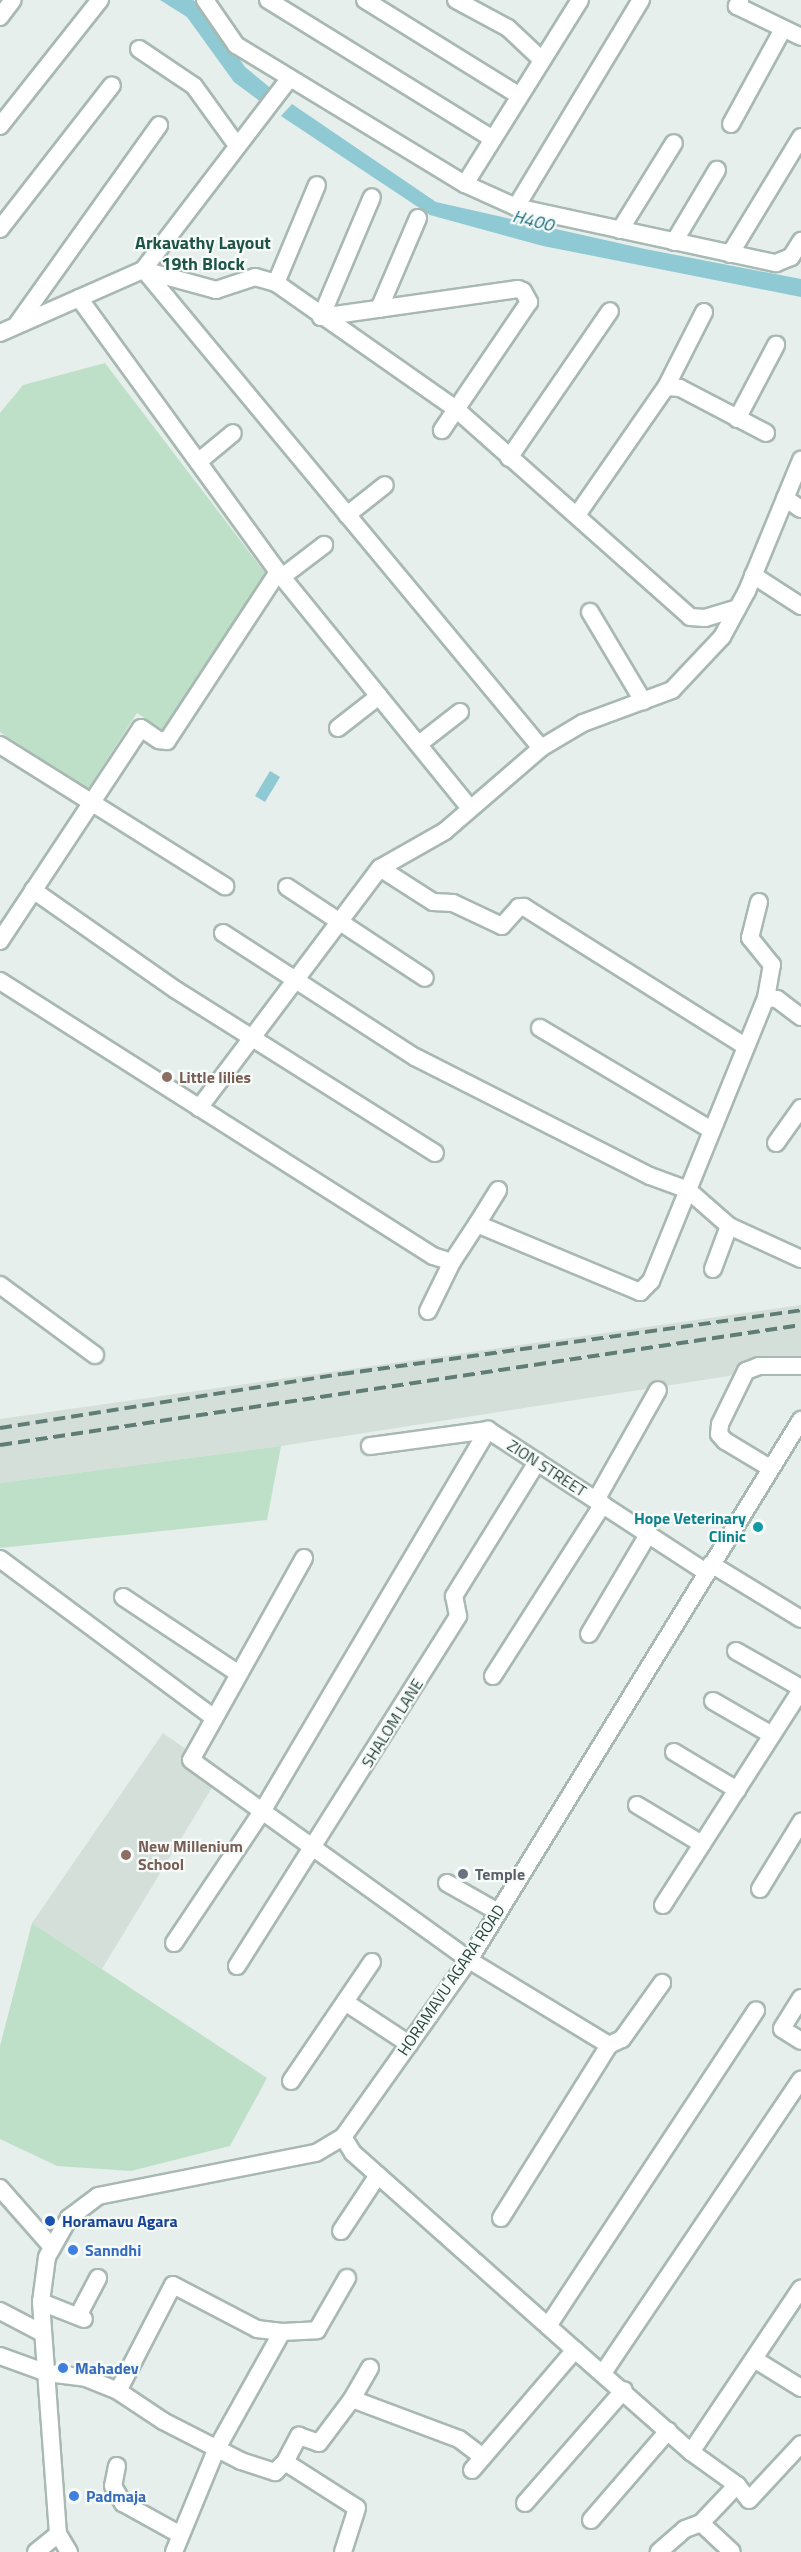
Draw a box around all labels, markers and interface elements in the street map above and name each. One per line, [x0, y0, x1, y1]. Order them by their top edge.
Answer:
water label: H400 [510, 206, 556, 236]
district label: Arkavathy Layout 19th Block [135, 233, 271, 276]
place label: Little lilies [179, 1067, 251, 1087]
marker: Little lilies [160, 1070, 174, 1084]
street label: ZION STREET [504, 1435, 590, 1501]
place label: Hope Veterinary Clinic [634, 1508, 746, 1546]
marker: Hope Veterinary Clinic [751, 1520, 765, 1534]
street label: SHALOM LANE [357, 1675, 427, 1771]
place label: New Millenium School [138, 1836, 243, 1874]
marker: New Millenium School [119, 1848, 133, 1862]
place label: Temple [475, 1864, 525, 1884]
marker: Temple [456, 1867, 470, 1881]
street label: HORAMAVU AGARA ROAD [393, 1901, 509, 2059]
place label: Horamavu Agara [62, 2211, 178, 2231]
marker: Horamavu Agara [43, 2214, 57, 2228]
place label: Sanndhi [85, 2240, 141, 2260]
marker: Sanndhi [66, 2243, 80, 2257]
place label: Mahadev [75, 2358, 139, 2378]
marker: Mahadev [56, 2361, 70, 2375]
place label: Padmaja [86, 2486, 146, 2506]
marker: Padmaja [67, 2489, 81, 2503]

